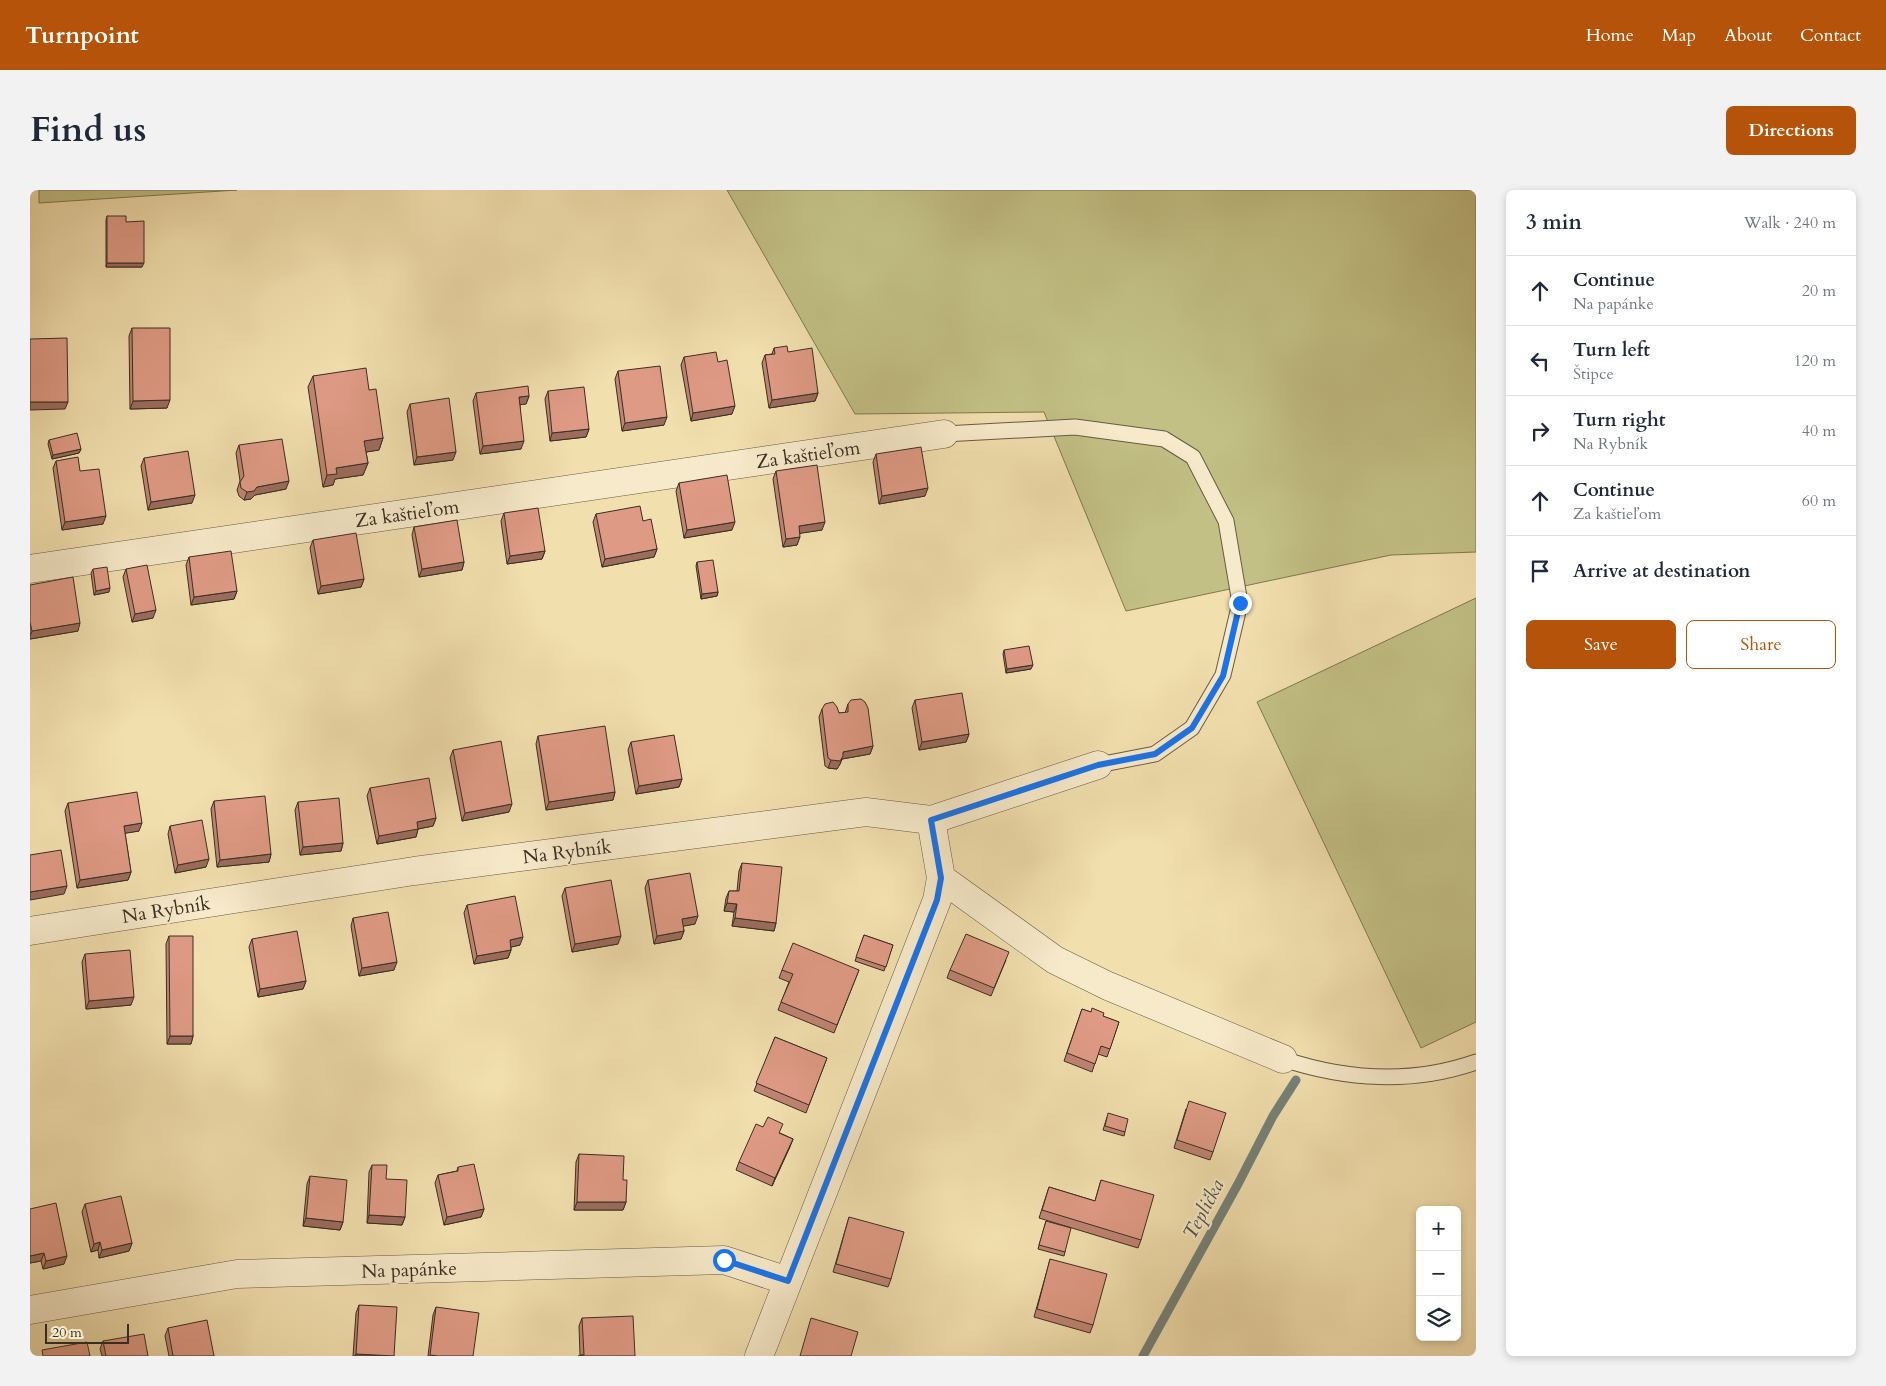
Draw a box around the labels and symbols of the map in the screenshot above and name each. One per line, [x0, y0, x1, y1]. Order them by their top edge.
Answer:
street label: Za kaštieľom [754, 435, 863, 475]
street label: Za kaštieľom [353, 494, 462, 534]
route end [1229, 592, 1252, 615]
street label: Na Rybník [521, 834, 614, 870]
street label: Na Rybník [120, 890, 213, 930]
water label: Teplička [1176, 1174, 1230, 1244]
route start [713, 1249, 736, 1272]
street label: Na papánke [361, 1255, 457, 1285]
scale bar [45, 1321, 129, 1344]

